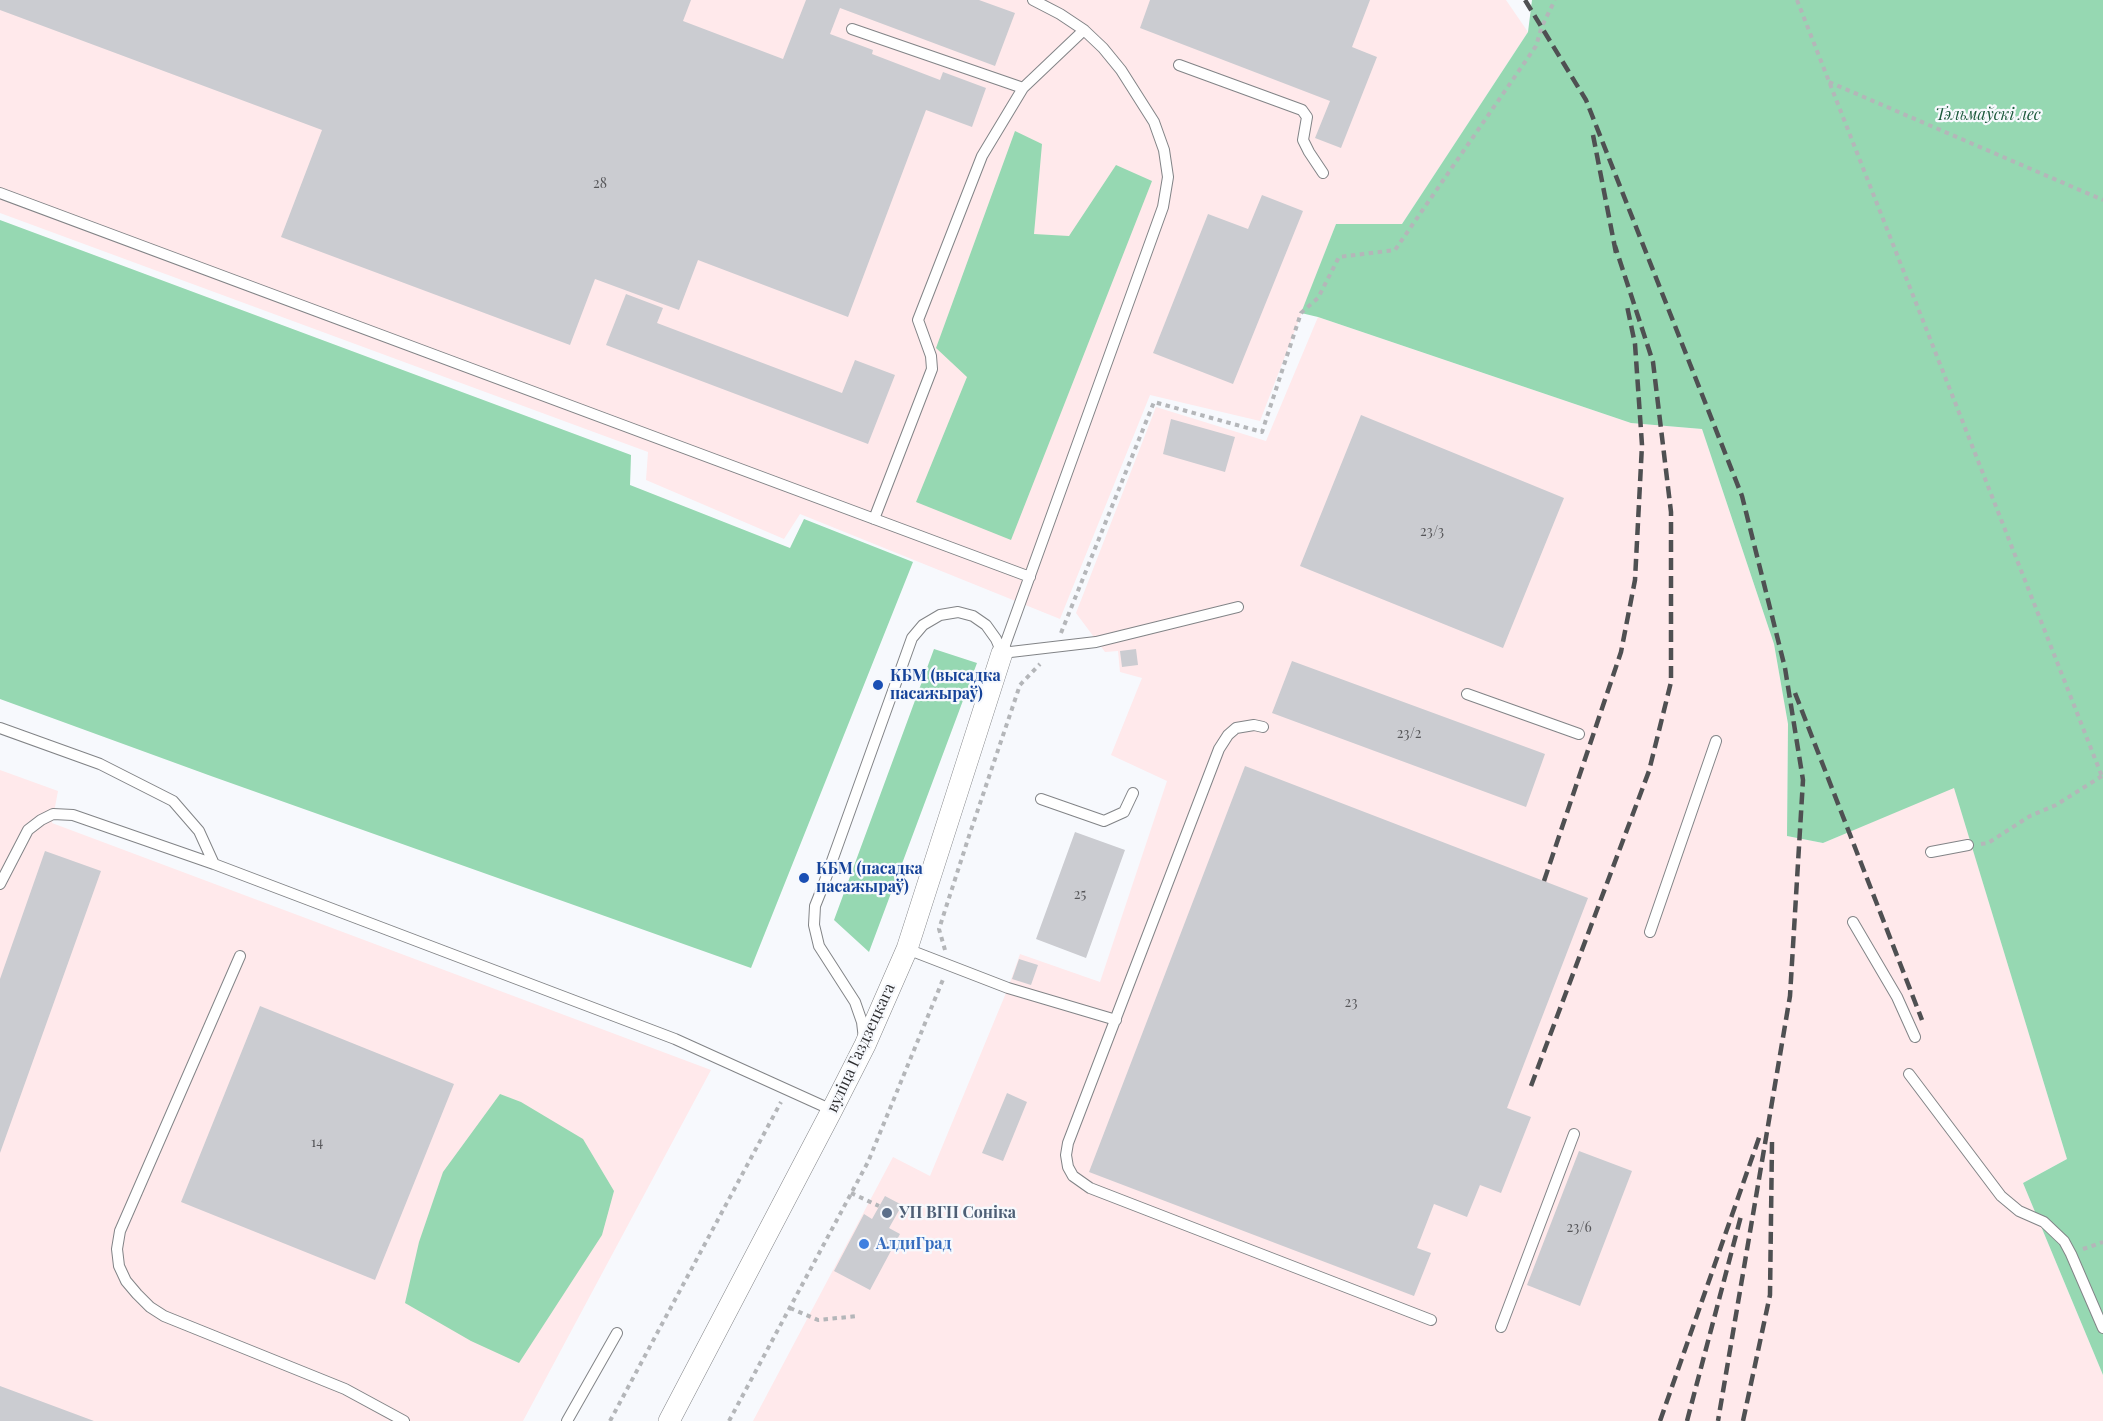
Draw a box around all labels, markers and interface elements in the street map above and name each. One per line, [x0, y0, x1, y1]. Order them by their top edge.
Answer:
park label: Тэльмаўскі лес [1935, 105, 2041, 125]
house number: 28 [593, 176, 607, 192]
house number: 23/3 [1420, 524, 1444, 540]
place label: КБМ (высадка пасажыраў) [890, 666, 1001, 704]
marker: КБМ (высадка пасажыраў) [871, 678, 885, 692]
house number: 23/2 [1397, 726, 1421, 742]
place label: КБМ (пасадка пасажыраў) [816, 859, 923, 897]
marker: КБМ (пасадка пасажыраў) [797, 871, 811, 885]
house number: 25 [1074, 887, 1086, 903]
street label: вуліца Газдзецкага [823, 980, 899, 1116]
house number: 23 [1344, 995, 1358, 1011]
house number: 14 [311, 1135, 323, 1151]
place label: УП ВГП Соніка [899, 1203, 1016, 1223]
marker: УП ВГП Соніка [880, 1206, 894, 1220]
house number: 23/6 [1566, 1220, 1592, 1236]
place label: АлдиГрад [876, 1234, 951, 1254]
marker: АлдиГрад [857, 1237, 871, 1251]

